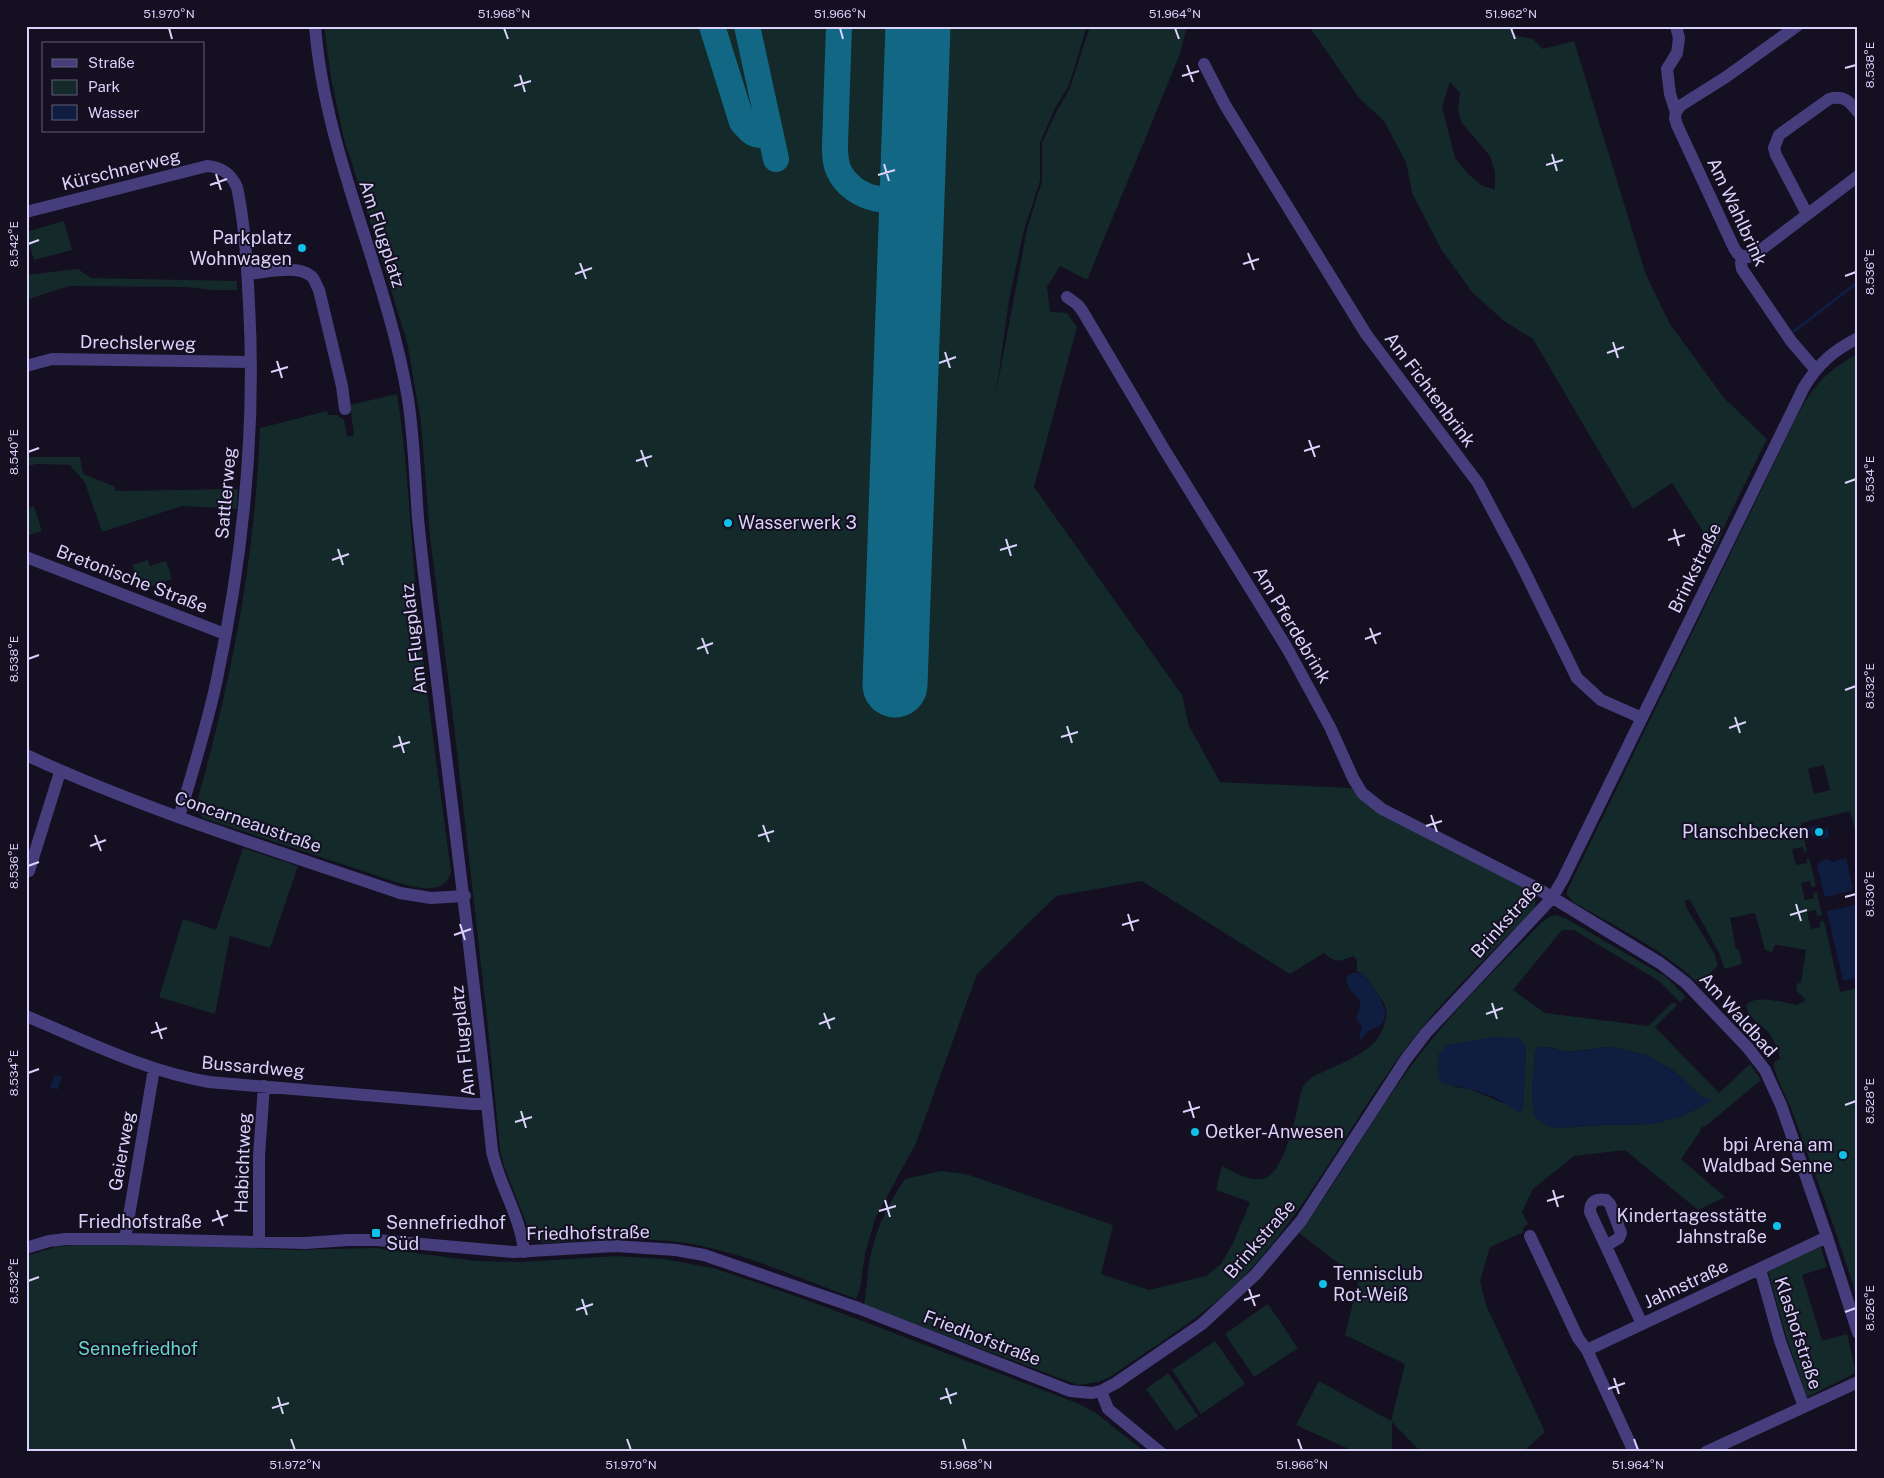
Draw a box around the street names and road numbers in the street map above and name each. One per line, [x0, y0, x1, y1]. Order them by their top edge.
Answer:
street label: Kürschnerweg [59, 145, 182, 194]
street label: Am Wahlbrink [1703, 154, 1772, 269]
street label: Am Flugplatz [355, 178, 410, 290]
street label: Am Fichtenbrink [1381, 328, 1480, 451]
street label: Drechslerweg [80, 331, 196, 354]
street label: Sattlerweg [211, 446, 240, 540]
street label: Brinkstraße [1664, 519, 1725, 616]
street label: Bretonische Straße [54, 540, 211, 617]
street label: Am Pferdebrink [1249, 563, 1335, 687]
street label: Am Flugplatz [396, 582, 431, 696]
street label: Concarneaustraße [172, 787, 324, 856]
street label: Brinkstraße [1466, 875, 1547, 962]
street label: Am Waldbad [1695, 968, 1782, 1061]
street label: Am Flugplatz [446, 985, 479, 1098]
street label: Bussardweg [201, 1052, 306, 1081]
street label: Geierweg [104, 1109, 139, 1192]
street label: Habichtweg [230, 1112, 255, 1214]
street label: Brinkstraße [1220, 1195, 1299, 1282]
street label: Friedhofstraße [78, 1211, 202, 1232]
street label: Friedhofstraße [526, 1221, 650, 1244]
street label: Jahnstraße [1640, 1255, 1731, 1312]
street label: Klashofstraße [1770, 1274, 1827, 1392]
street label: Friedhofstraße [921, 1306, 1044, 1370]

